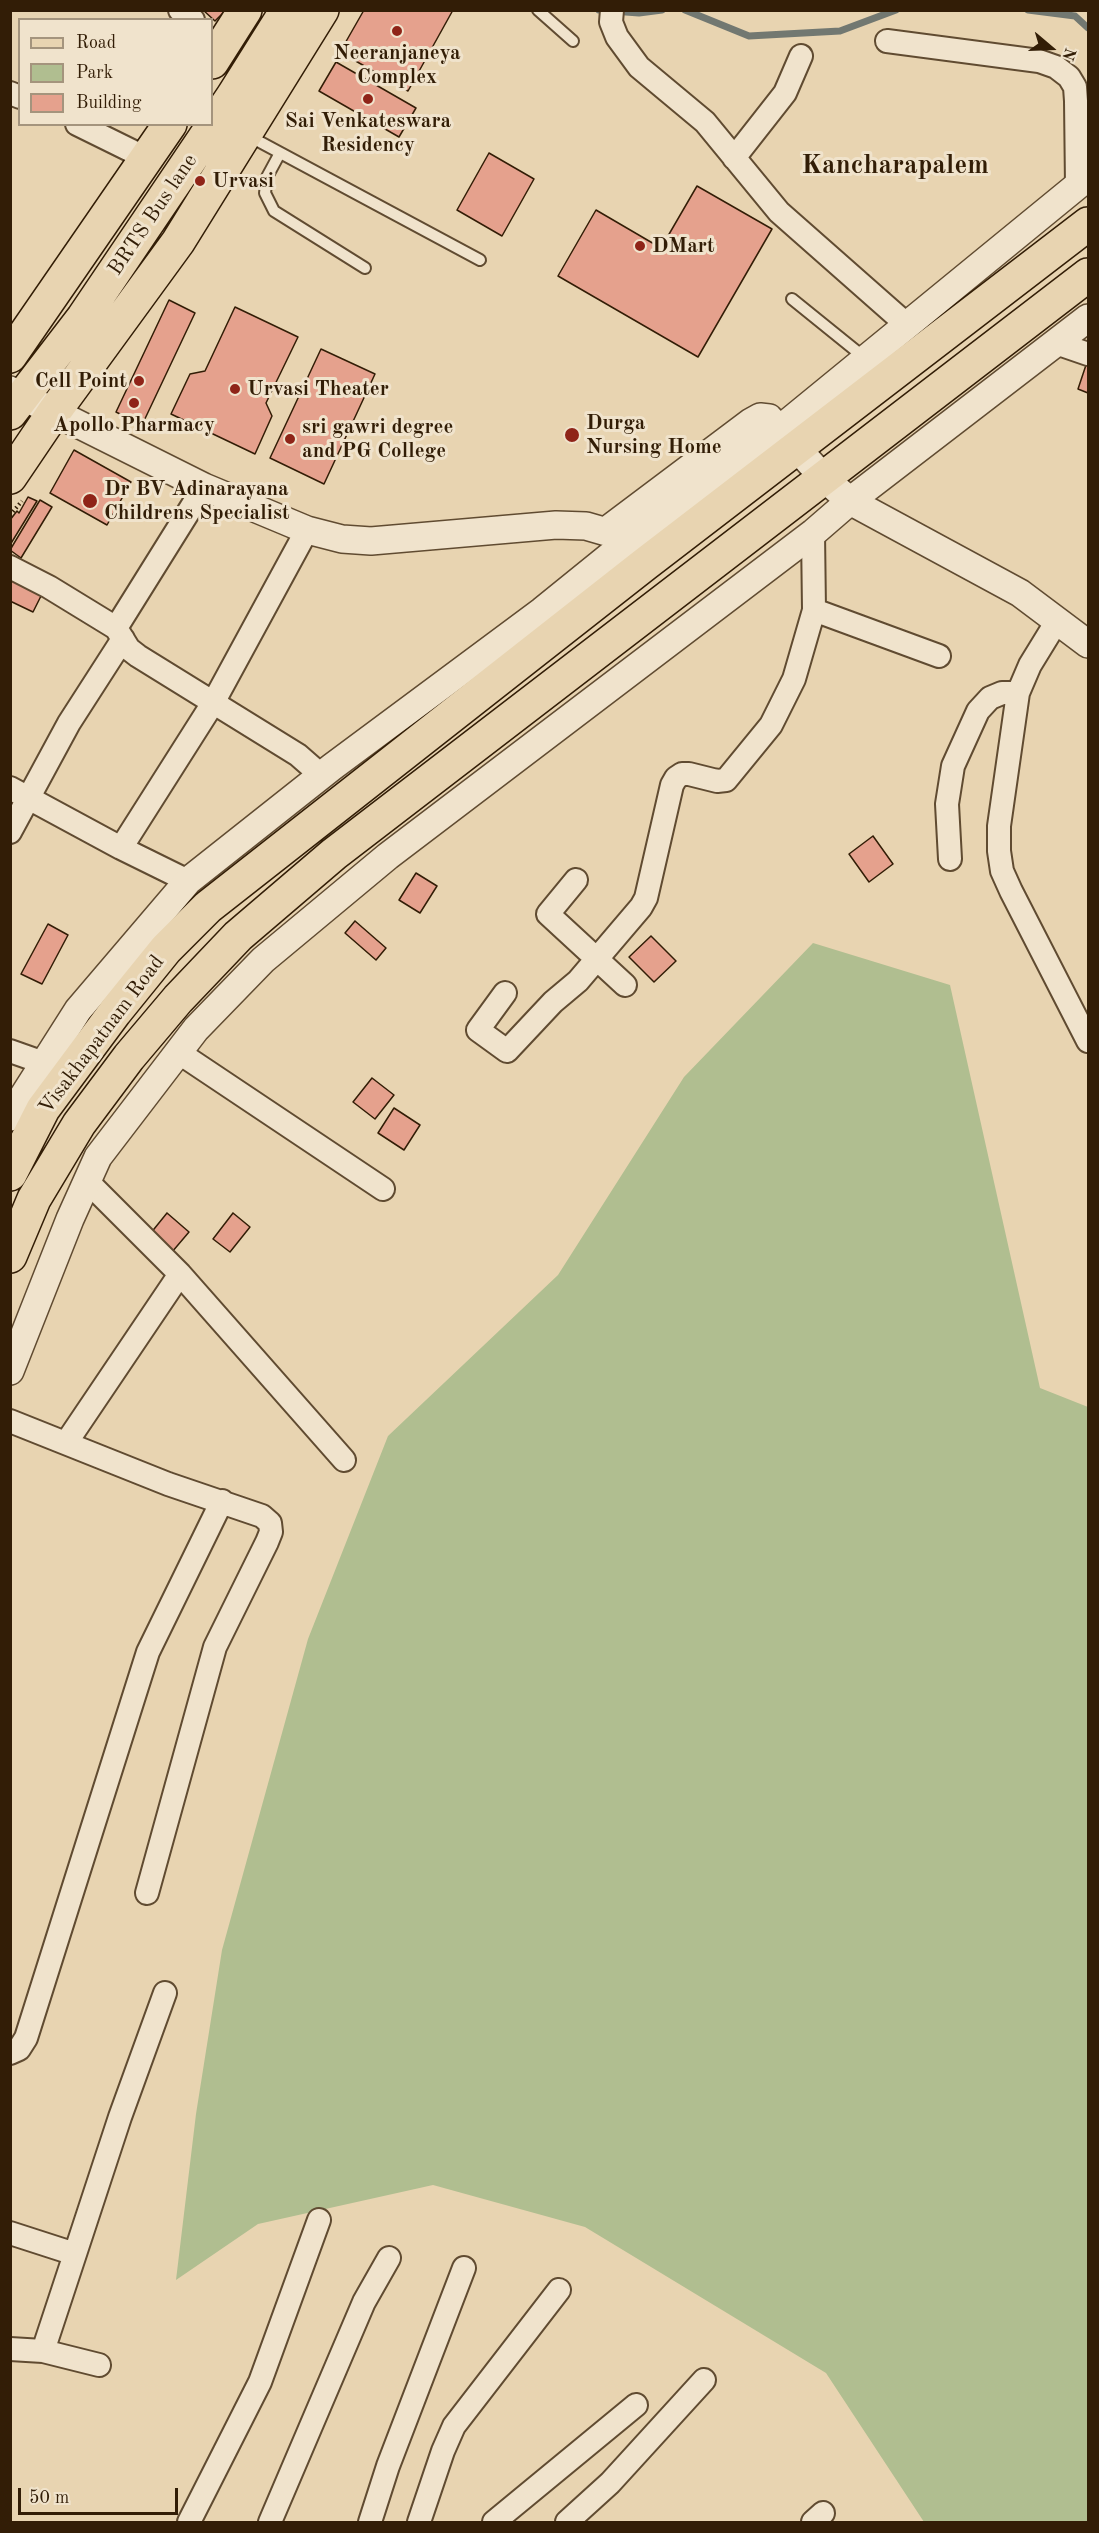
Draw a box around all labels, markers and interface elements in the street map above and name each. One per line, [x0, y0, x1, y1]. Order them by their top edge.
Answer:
legend [18, 18, 213, 126]
north arrow [1021, 18, 1081, 78]
marker: Neeranjaneya Complex [390, 24, 404, 38]
text: Road [76, 34, 116, 52]
place label: Neeranjaneya Complex [333, 40, 461, 90]
text: N [1058, 45, 1078, 62]
text: Park [76, 64, 113, 82]
marker: Sai Venkateswara Residency [361, 92, 375, 106]
text: Building [76, 94, 141, 112]
place label: Sai Venkateswara Residency [285, 108, 451, 158]
street label: BRTS Bus lane [103, 149, 203, 281]
district label: Kancharapalem [801, 150, 989, 182]
place label: Urvasi [212, 168, 274, 194]
marker: Urvasi [193, 174, 207, 188]
place label: DMart [652, 233, 715, 259]
marker: DMart [633, 239, 647, 253]
place label: Cell Point [35, 368, 127, 394]
marker: Cell Point [132, 374, 146, 388]
place label: Urvasi Theater [247, 376, 389, 402]
marker: Urvasi Theater [228, 382, 242, 396]
marker: Apollo Pharmacy [127, 396, 141, 410]
place label: Durga Nursing Home [586, 410, 722, 460]
place label: Apollo Pharmacy [53, 412, 215, 438]
place label: sri gawri degree and PG College [302, 414, 453, 464]
marker: Durga Nursing Home [563, 426, 581, 444]
marker: sri gawri degree and PG College [283, 432, 297, 446]
place label: Dr BV Adinarayana Childrens Specialist [104, 476, 290, 526]
marker: Dr BV Adinarayana Childrens Specialist [81, 492, 99, 510]
street label: Visakhapatnam Road [34, 950, 170, 1120]
scale bar [21, 2476, 182, 2514]
text: 50 m [29, 2489, 69, 2507]

